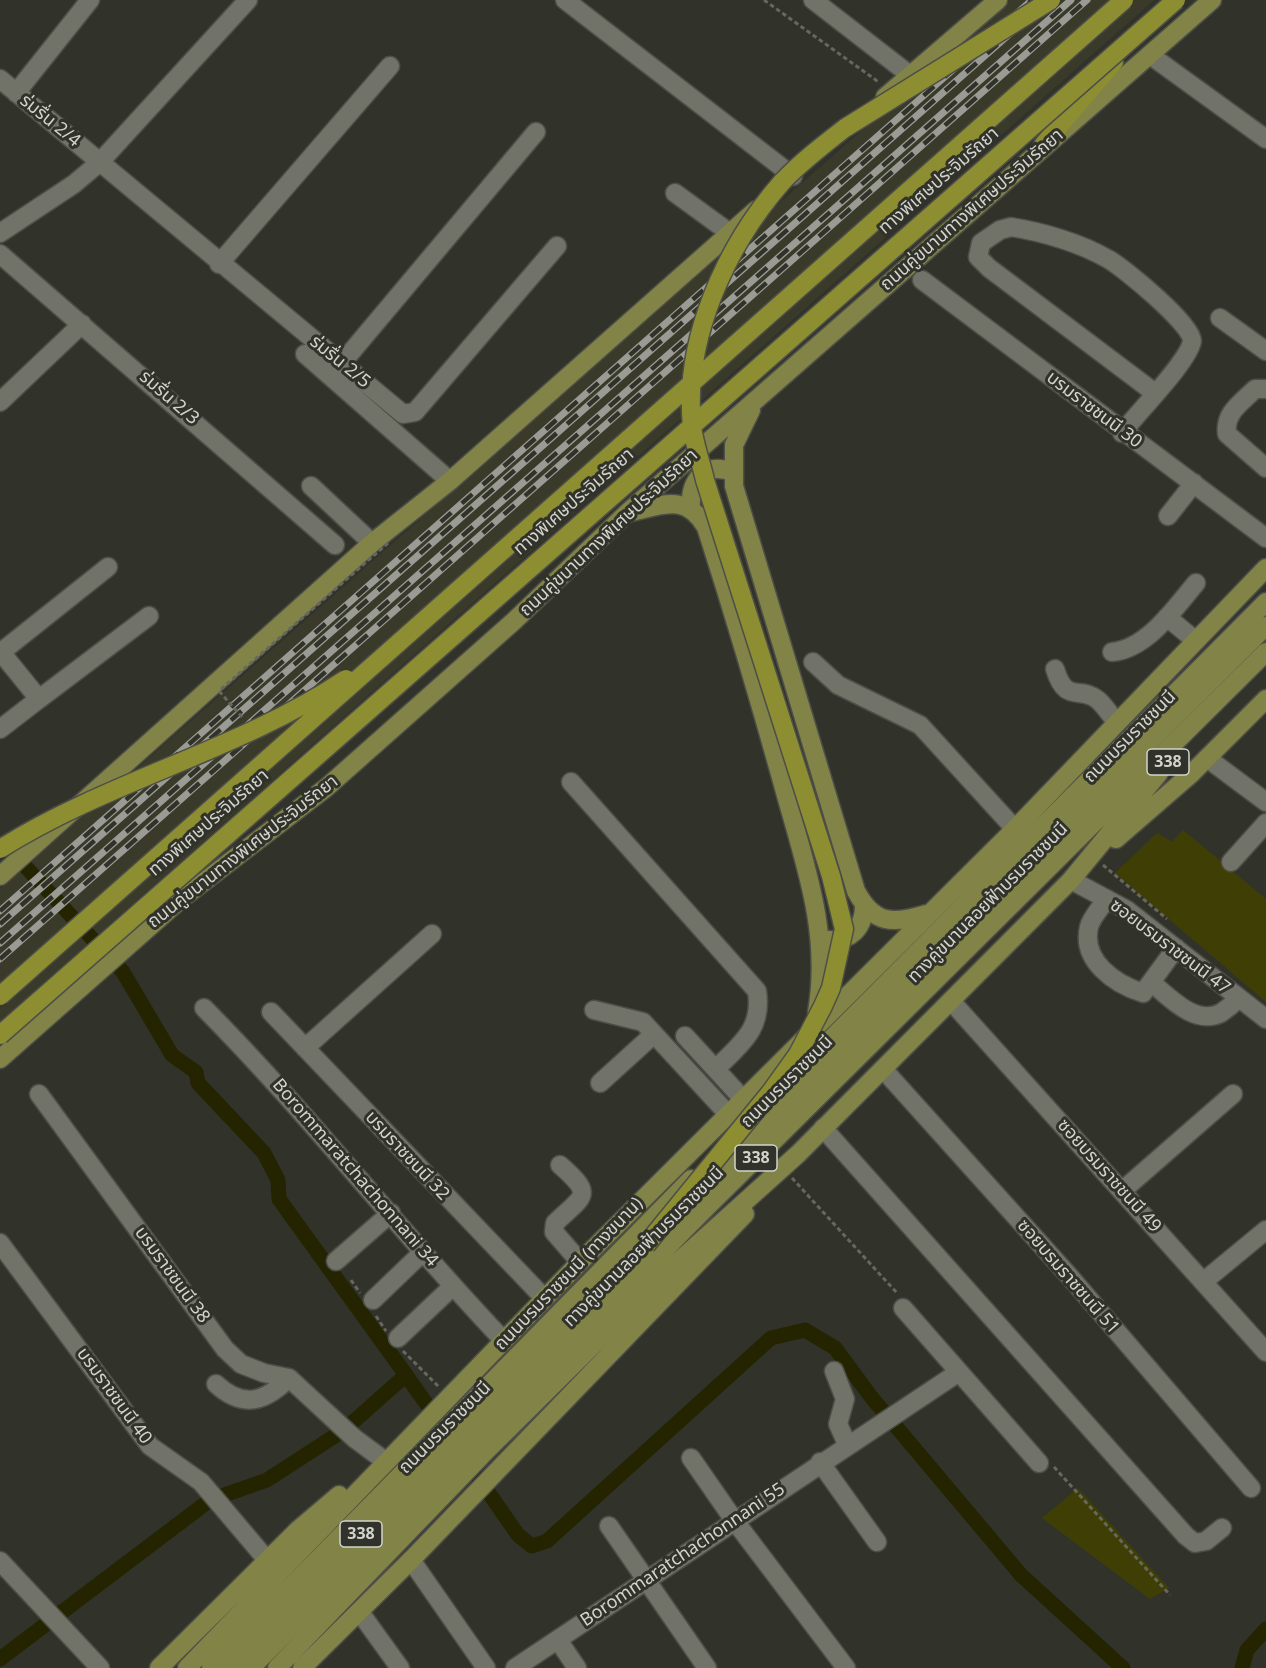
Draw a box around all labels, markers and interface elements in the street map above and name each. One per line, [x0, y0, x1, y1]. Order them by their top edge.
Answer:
street label: ร่มรื่น 2/4 [15, 90, 85, 152]
street label: ทางพิเศษประจิมรัถยา [874, 123, 1004, 239]
street label: ถนนคู่ขนานทางพิเศษประจิมรัถยา [876, 125, 1068, 295]
street label: ร่มรื่น 2/5 [305, 331, 375, 393]
street label: ร่มรื่น 2/3 [135, 366, 203, 430]
street label: บรมราชชนนี 30 [1042, 367, 1146, 453]
street label: ทางพิเศษประจิมรัถยา [509, 444, 639, 560]
street label: ถนนคู่ขนานทางพิเศษประจิมรัถยา [515, 445, 703, 621]
street label: ถนนบรมราชชนนี [1079, 686, 1181, 788]
road number: 338 [1147, 749, 1189, 775]
street label: ทางพิเศษประจิมรัถยา [144, 765, 274, 881]
street label: ถนนคู่ขนานทางพิเศษประจิมรัถยา [144, 771, 342, 933]
street label: ทางคู่ขนานลอยฟ้าบรมราชชนนี [903, 818, 1073, 988]
street label: ซอยบรมราชชนนี 47 [1106, 895, 1234, 999]
street label: ถนนบรมราชชนนี [736, 1031, 838, 1133]
street label: Borommaratchachonnani 34 [268, 1075, 442, 1271]
street label: บรมราชชนนี 32 [360, 1107, 454, 1205]
street label: ซอยบรมราชชนนี 49 [1052, 1115, 1166, 1237]
road number: 338 [735, 1145, 777, 1171]
street label: ทางคู่ขนานลอยฟ้าบรมราชชนนี [559, 1162, 729, 1332]
street label: ถนนบรมราชชนนี (ทางขนาน) [490, 1193, 648, 1355]
street label: ซอยบรมราชชนนี 51 [1012, 1215, 1124, 1339]
street label: บรมราชชนนี 38 [130, 1223, 214, 1327]
street label: บรมราชชนนี 40 [72, 1344, 156, 1448]
street label: ถนนบรมราชชนนี [394, 1377, 496, 1479]
street label: Borommaratchachonnani 55 [577, 1478, 789, 1632]
road number: 338 [340, 1521, 382, 1547]

